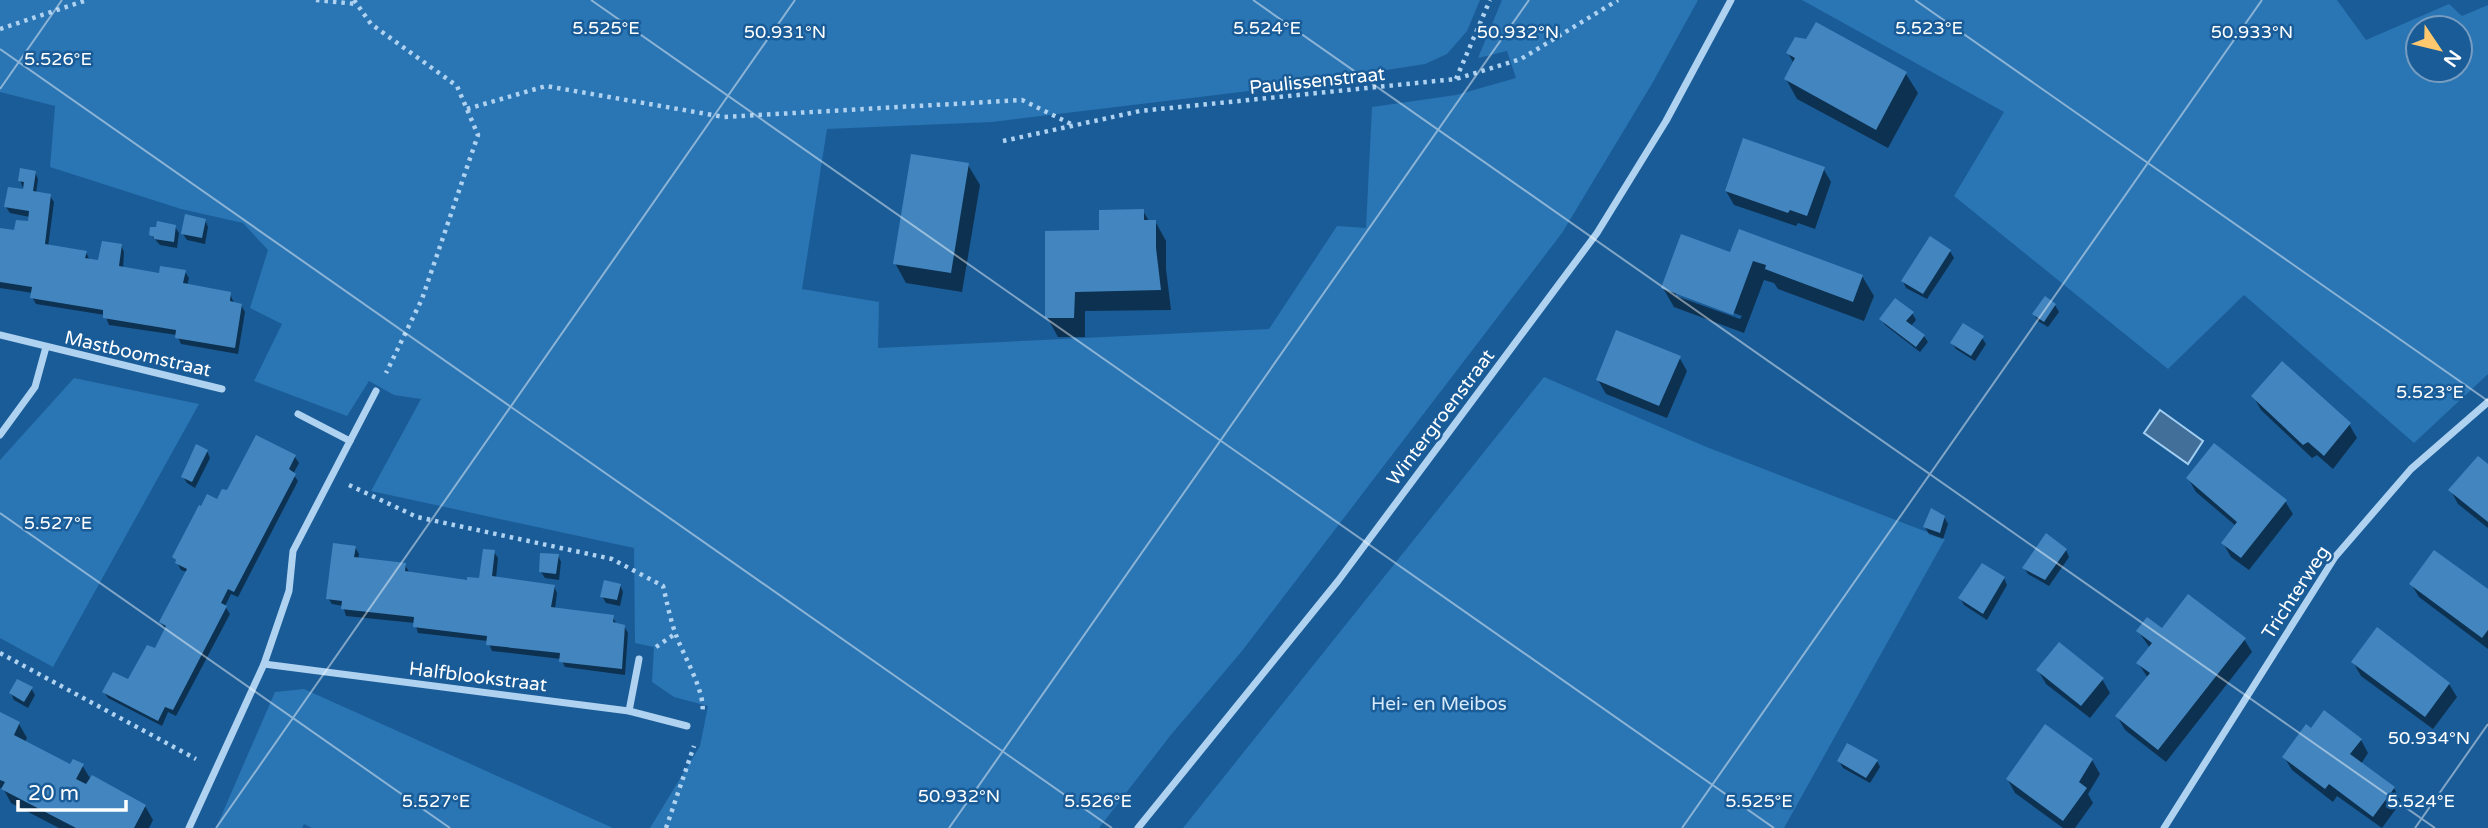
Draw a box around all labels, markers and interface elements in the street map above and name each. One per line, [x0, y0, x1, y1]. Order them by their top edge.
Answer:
north arrow [2404, 14, 2474, 84]
text: 5.525°E [572, 17, 640, 39]
text: 5.524°E [1233, 17, 1301, 39]
text: 5.523°E [1895, 17, 1963, 39]
text: 50.931°N [744, 21, 826, 43]
text: 50.932°N [1477, 21, 1559, 43]
text: 50.933°N [2211, 21, 2293, 43]
text: N [2439, 46, 2465, 71]
text: 5.526°E [24, 48, 92, 70]
street label: Paulissenstraat [1248, 63, 1386, 99]
street label: Mastboomstraat [62, 326, 213, 382]
street label: Wintergroenstraat [1382, 345, 1499, 490]
text: 5.523°E [2396, 381, 2464, 403]
text: 5.527°E [24, 512, 92, 534]
street label: Trichterweg [2258, 542, 2334, 643]
street label: Halfblookstraat [408, 658, 548, 696]
park label: Hei- en Meibos [1371, 693, 1507, 715]
text: 50.934°N [2388, 727, 2470, 749]
scale bar [18, 768, 126, 812]
text: 20 m [28, 781, 79, 806]
text: 50.932°N [918, 785, 1000, 807]
text: 5.527°E [402, 790, 470, 812]
text: 5.526°E [1064, 790, 1132, 812]
text: 5.525°E [1725, 790, 1793, 812]
text: 5.524°E [2387, 790, 2455, 812]

